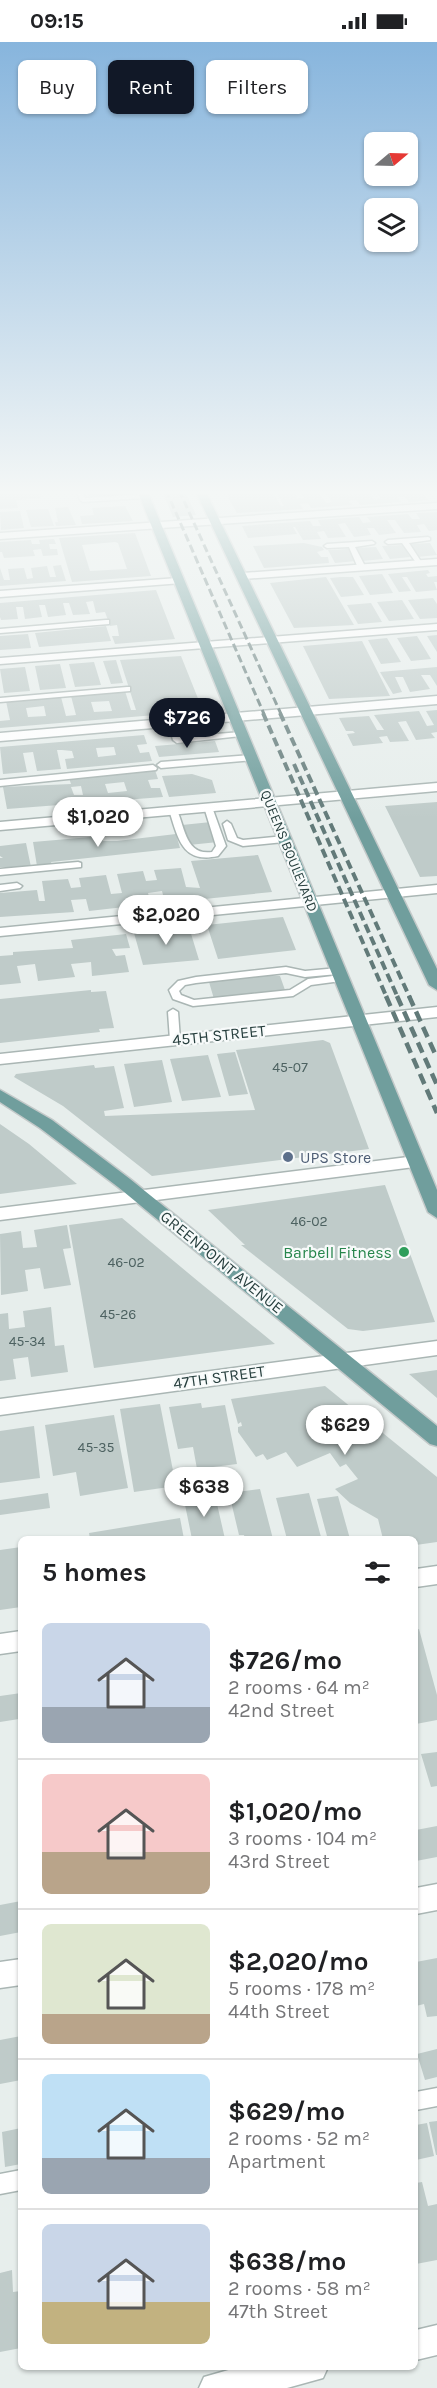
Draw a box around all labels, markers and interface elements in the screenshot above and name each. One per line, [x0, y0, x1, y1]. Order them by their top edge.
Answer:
text: 09:15 [30, 8, 84, 34]
chip: Buy [18, 60, 96, 114]
chip: Rent [108, 60, 194, 114]
chip: Filters [206, 60, 308, 114]
north arrow [364, 132, 418, 186]
map controls [364, 132, 418, 252]
button: layers [364, 198, 418, 252]
pin: $726 [151, 698, 223, 749]
text: $726 [163, 706, 211, 729]
street label: QUEENS BOULEVARD [257, 788, 321, 914]
pin: $1,020 [49, 797, 147, 848]
text: $1,020 [66, 805, 130, 828]
pin: $2,020 [117, 895, 215, 946]
text: $2,020 [132, 903, 200, 926]
street label: 45TH STREET [171, 1021, 267, 1049]
house number: 45-07 [272, 1059, 308, 1076]
place label: UPS Store [300, 1148, 371, 1167]
marker: UPS Store [281, 1150, 295, 1164]
street label: GREENPOINT AVENUE [157, 1207, 287, 1317]
house number: 46-02 [290, 1213, 328, 1230]
place label: Barbell Fitness [283, 1243, 392, 1262]
marker: Barbell Fitness [397, 1245, 411, 1259]
house number: 46-02 [107, 1254, 145, 1271]
house number: 45-26 [100, 1306, 136, 1323]
house number: 45-34 [9, 1333, 46, 1350]
street label: 47TH STREET [172, 1361, 266, 1393]
pin: $629 [309, 1405, 381, 1456]
text: $629 [320, 1413, 370, 1436]
house number: 45-35 [78, 1439, 114, 1456]
pin: $638 [168, 1467, 240, 1518]
text: $638 [178, 1475, 230, 1498]
icon: filters [361, 1556, 394, 1589]
text: 5 homes [42, 1557, 147, 1588]
text: $726/mo [228, 1645, 342, 1676]
icon: home [90, 1647, 162, 1719]
text: 2 rooms · 64 m² [228, 1676, 370, 1699]
text: 42nd Street [228, 1699, 334, 1722]
text: $1,020/mo [228, 1796, 362, 1827]
icon: home [90, 1798, 162, 1870]
text: 3 rooms · 104 m² [228, 1827, 377, 1850]
text: 43rd Street [228, 1850, 330, 1873]
text: $2,020/mo [228, 1946, 369, 1977]
icon: home [90, 1948, 162, 2020]
text: 5 rooms · 178 m² [228, 1977, 375, 2000]
text: 44th Street [228, 2000, 330, 2023]
text: $629/mo [228, 2096, 345, 2127]
icon: home [90, 2098, 162, 2170]
text: 2 rooms · 52 m² [228, 2127, 370, 2150]
text: Apartment [228, 2150, 326, 2173]
text: $638/mo [228, 2246, 346, 2277]
icon: home [90, 2248, 162, 2320]
text: 2 rooms · 58 m² [228, 2277, 371, 2300]
text: 47th Street [228, 2300, 328, 2323]

